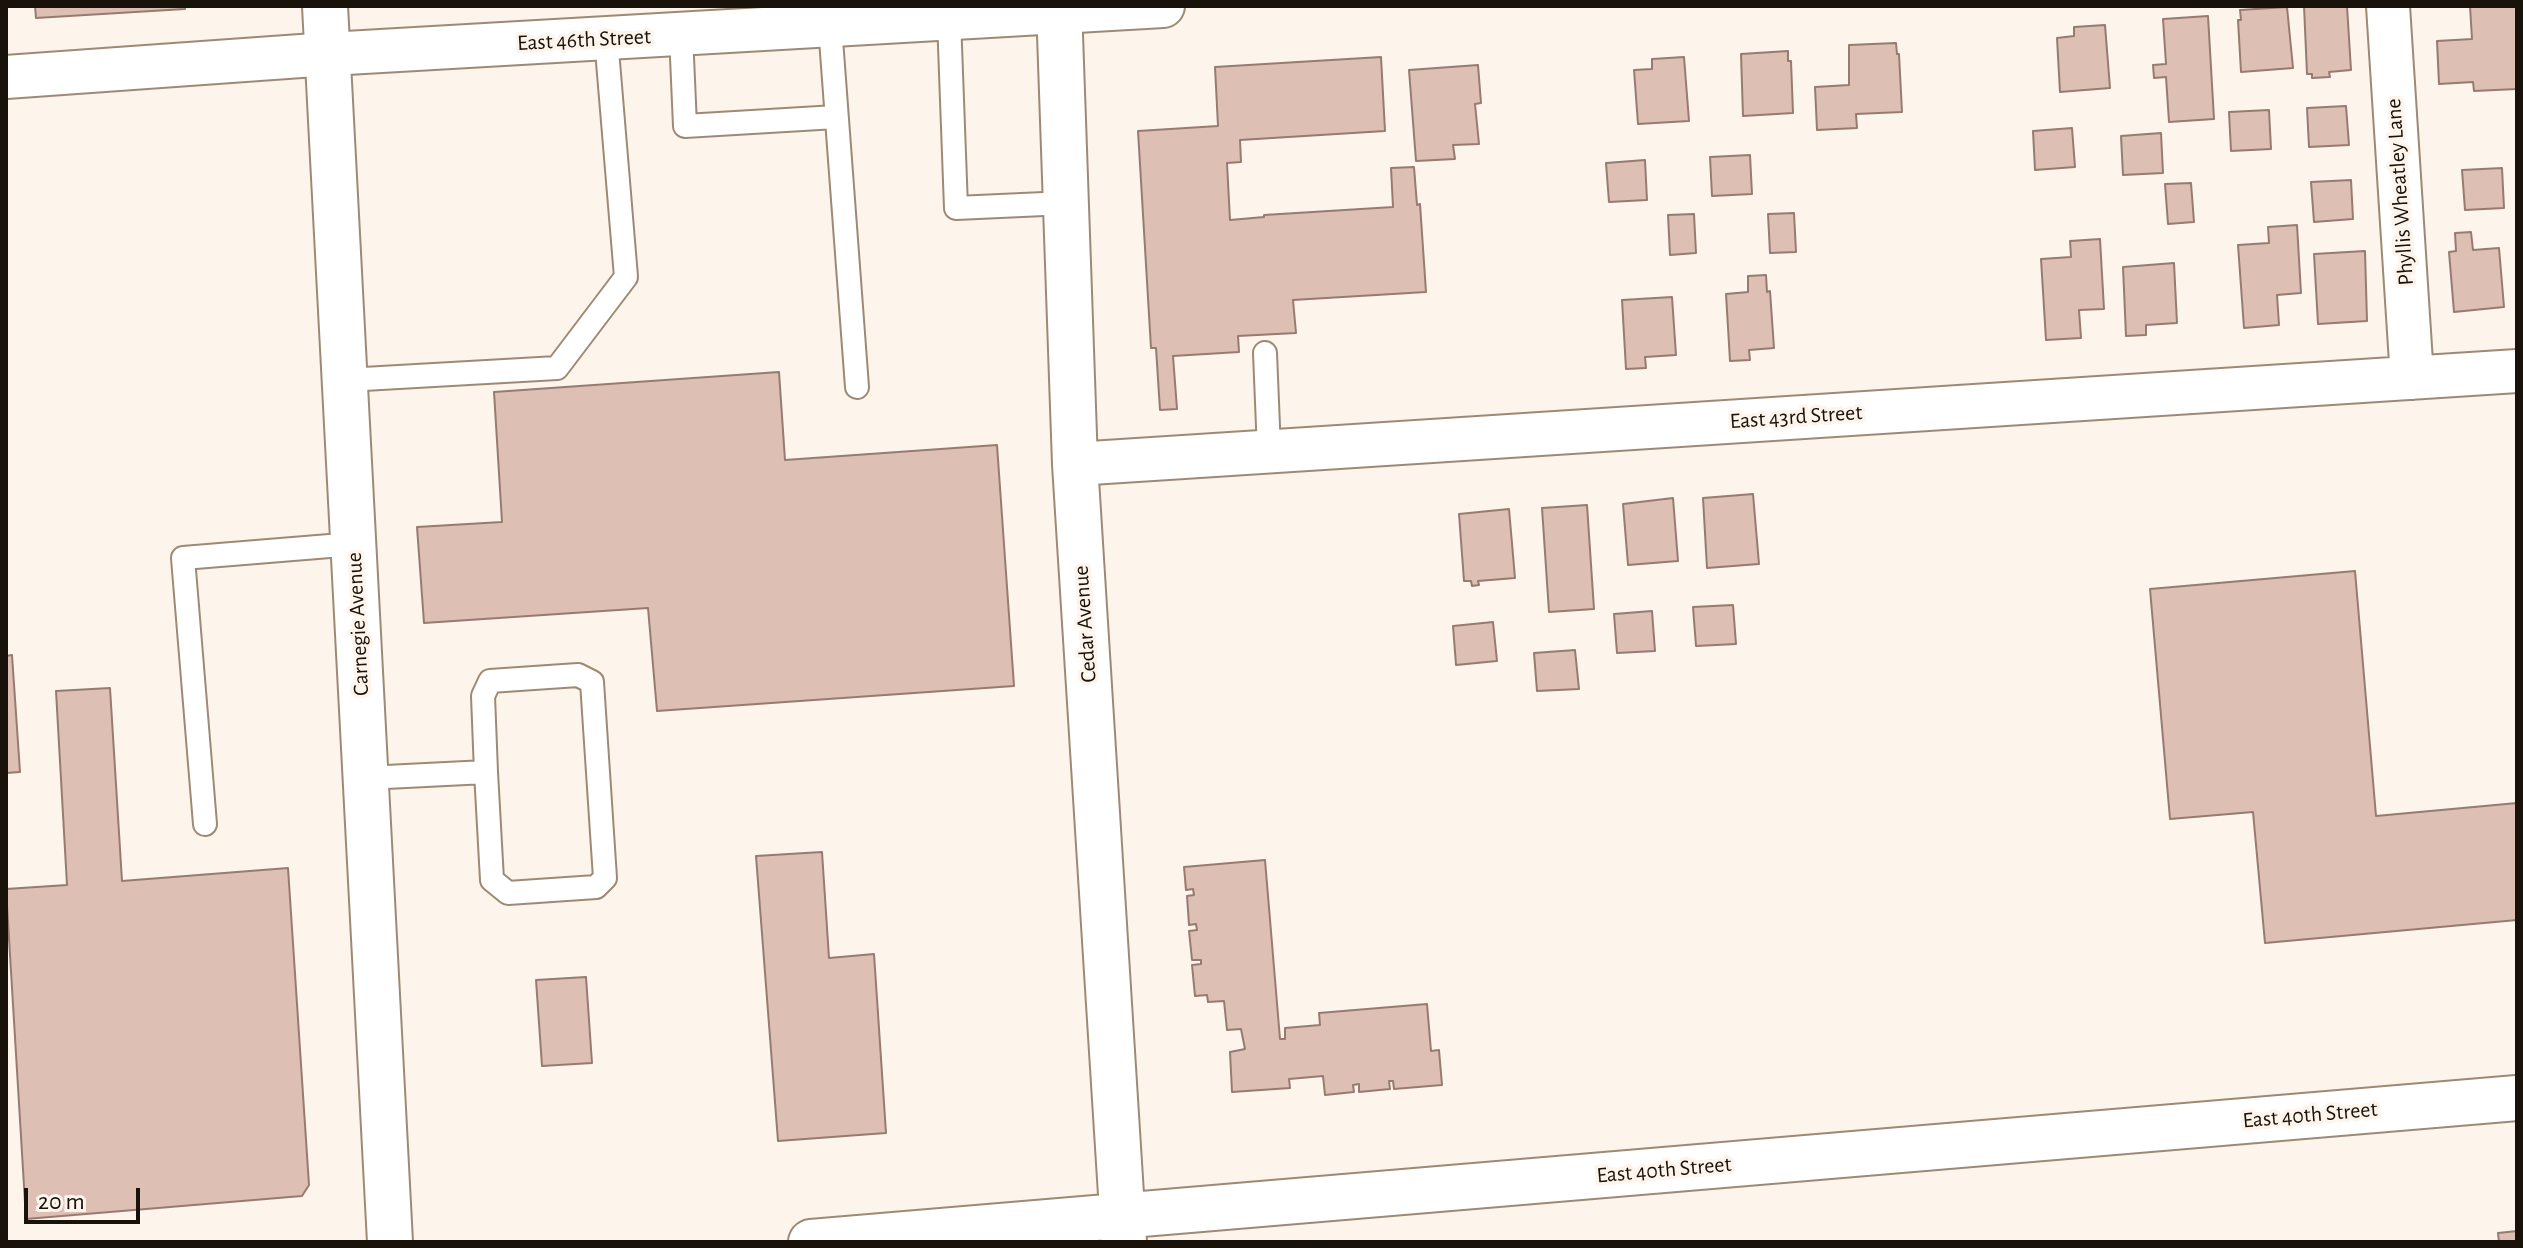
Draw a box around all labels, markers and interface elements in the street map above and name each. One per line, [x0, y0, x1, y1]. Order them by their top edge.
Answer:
street label: East 46th Street [516, 23, 652, 57]
street label: Phyllis Wheatley Lane [2380, 98, 2420, 286]
street label: East 43rd Street [1729, 399, 1863, 435]
street label: Carnegie Avenue [341, 552, 375, 696]
street label: Cedar Avenue [1068, 565, 1102, 683]
street label: East 40th Street [2242, 1096, 2378, 1134]
street label: East 40th Street [1596, 1151, 1732, 1189]
scale bar [28, 1172, 144, 1222]
text: 20 m [38, 1190, 85, 1214]

